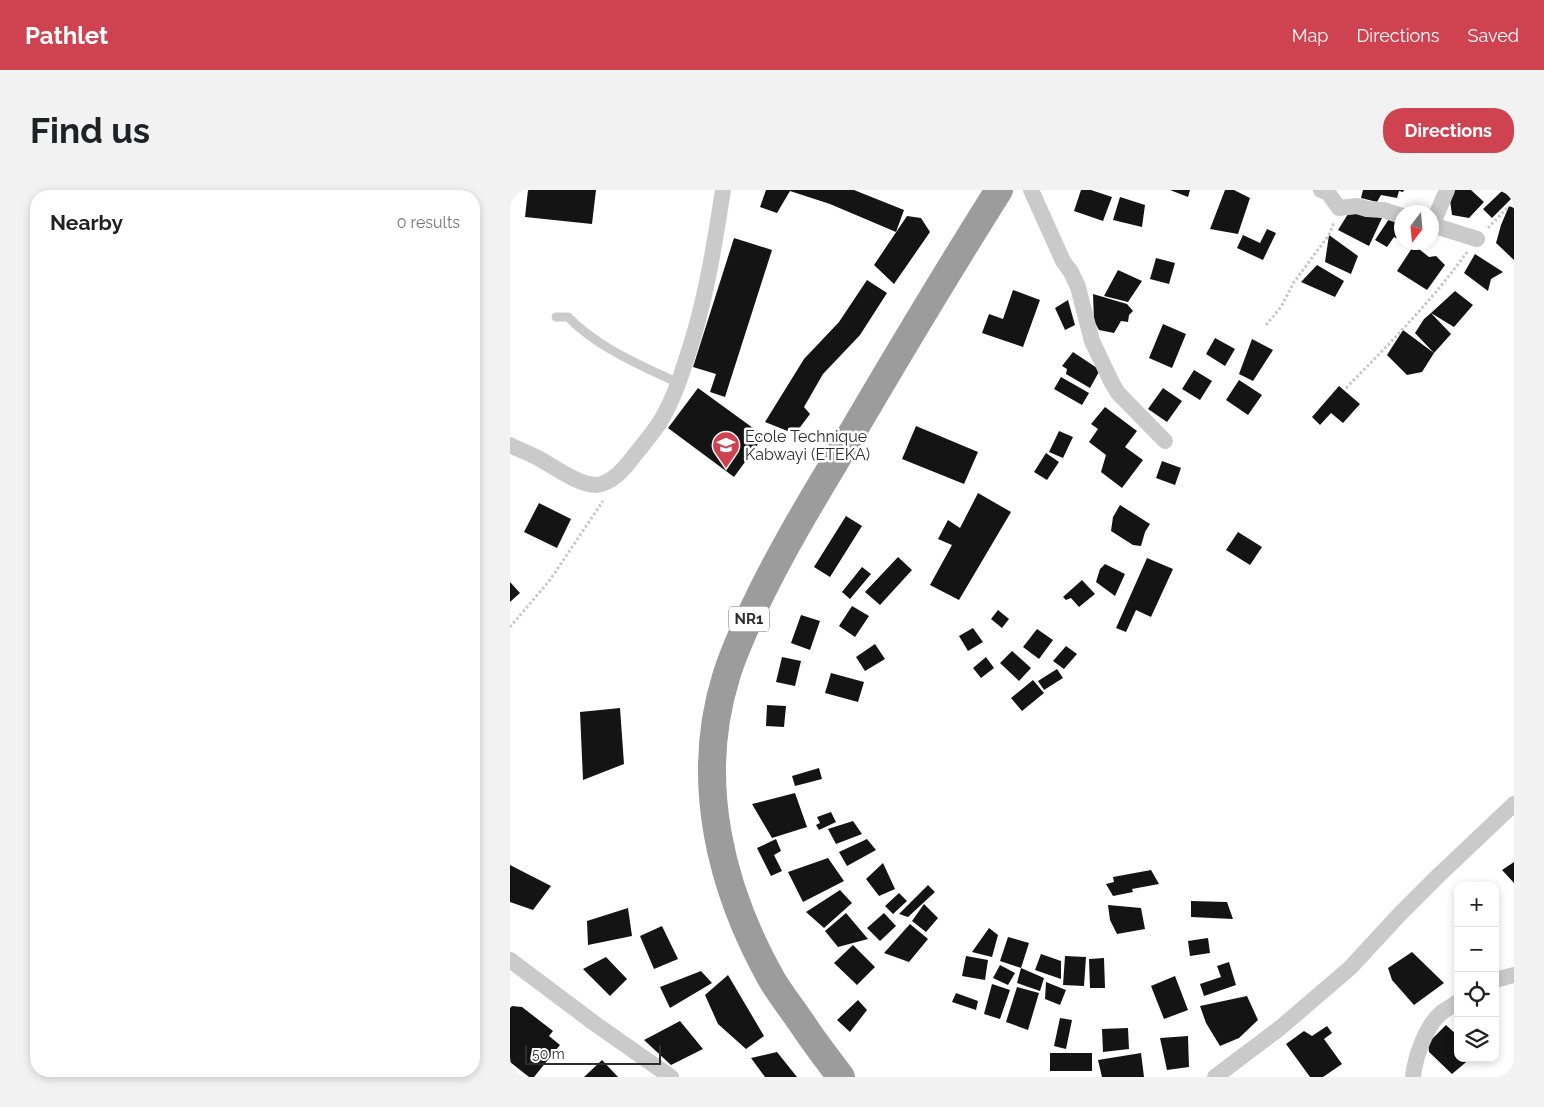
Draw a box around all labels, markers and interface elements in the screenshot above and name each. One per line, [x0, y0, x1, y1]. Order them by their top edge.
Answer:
text: Pathlet [25, 21, 108, 50]
text: Map [1292, 25, 1328, 46]
text: Directions [1356, 25, 1440, 46]
text: Saved [1468, 25, 1519, 46]
button: Directions [1383, 108, 1514, 153]
text: Find us [30, 110, 150, 151]
north arrow [1394, 205, 1439, 250]
text: Nearby [50, 210, 123, 235]
text: 0 results [397, 213, 460, 232]
place label: Ecole Technique Kabwayi (ETEKA) [745, 427, 870, 464]
school or university icon: Ecole Technique Kabwayi (ETEKA) [711, 430, 741, 469]
road number: NR1 [729, 606, 769, 632]
map controls [1454, 882, 1499, 1062]
button: + [1454, 882, 1499, 927]
button: − [1454, 927, 1499, 972]
button: locate [1454, 972, 1499, 1017]
button: layers [1454, 1017, 1499, 1062]
scale bar [525, 1042, 661, 1065]
text: 50 m [532, 1046, 565, 1062]

